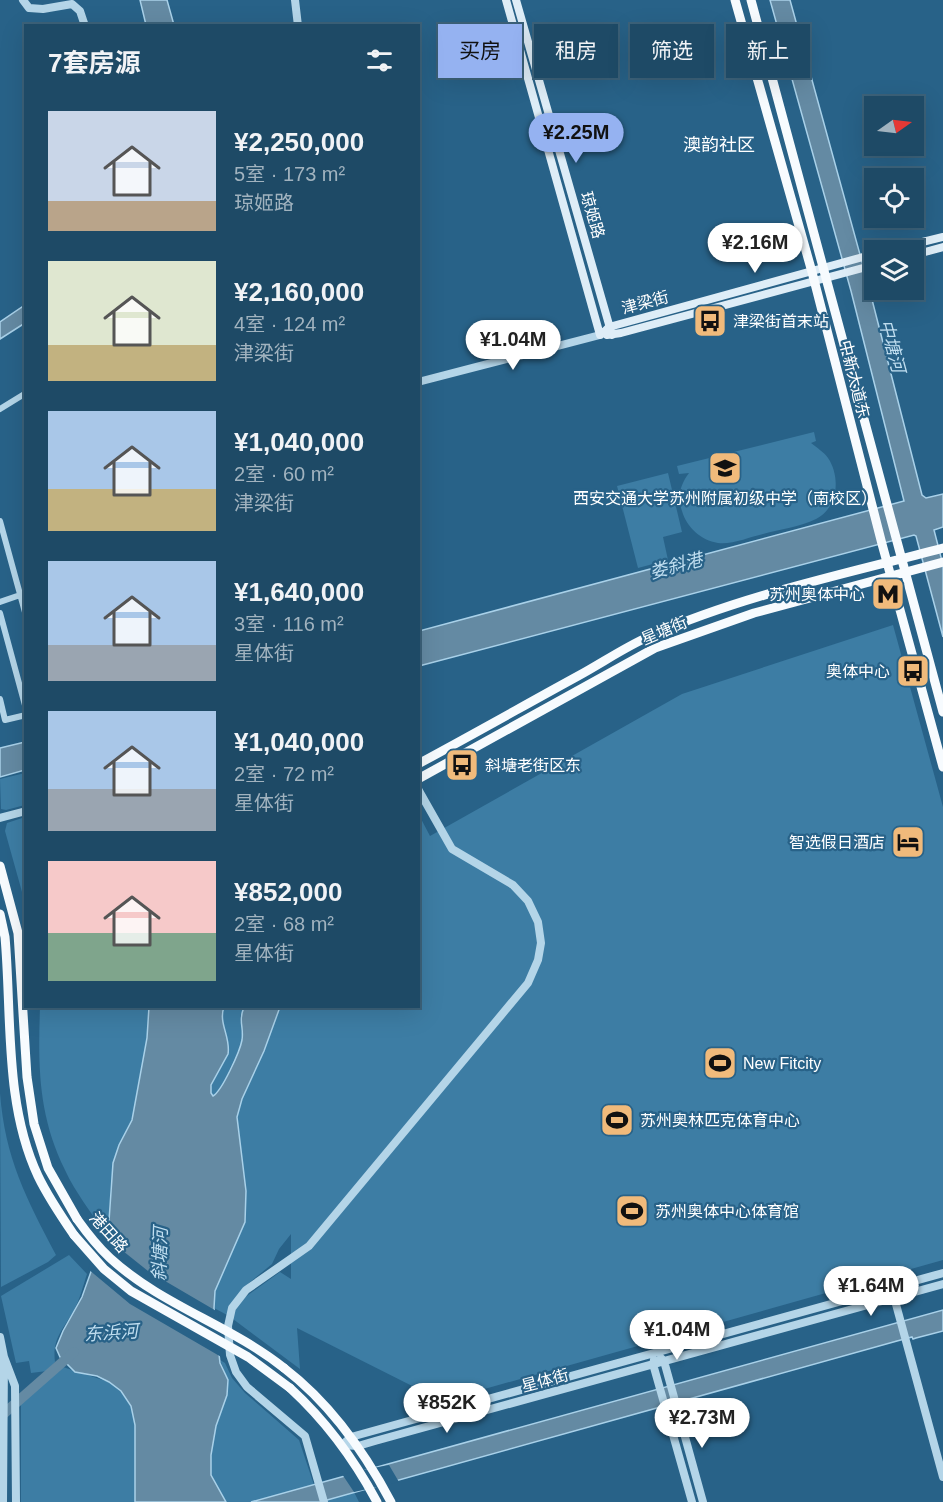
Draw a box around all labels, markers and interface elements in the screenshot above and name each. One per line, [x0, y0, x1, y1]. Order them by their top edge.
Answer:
chip: 买房 [438, 24, 522, 78]
chip: 租房 [534, 24, 618, 78]
chip: 筛选 [630, 24, 714, 78]
chip: 新上 [726, 24, 810, 78]
icon: filters [363, 44, 396, 77]
text: 7套房源 [48, 48, 140, 78]
north arrow [864, 96, 924, 156]
map controls [864, 96, 924, 300]
pin: ¥2.25M [527, 113, 625, 164]
text: ¥2.25M [543, 121, 609, 143]
text: ¥2,250,000 [234, 127, 364, 157]
icon: home [96, 135, 168, 207]
district label: 澳韵社区 [683, 135, 755, 155]
text: 5室 · 173 m² [234, 163, 345, 185]
button: locate [864, 168, 924, 228]
street label: 琼姬路 [578, 189, 608, 241]
text: 琼姬路 [234, 192, 294, 214]
pin: ¥2.16M [706, 223, 804, 274]
text: ¥2.16M [722, 231, 788, 253]
button: layers [864, 240, 924, 300]
text: ¥2,160,000 [234, 277, 364, 307]
icon: home [96, 285, 168, 357]
street label: 津梁街 [620, 288, 671, 317]
bus stop icon: 津梁街首末站 [692, 303, 728, 339]
text: 4室 · 124 m² [234, 313, 345, 335]
place label: 津梁街首末站 [733, 313, 829, 330]
water label: 中塘河 [875, 317, 909, 378]
pin: ¥1.04M [464, 320, 562, 371]
text: ¥1.04M [480, 328, 546, 350]
street label: 中新大道东 [837, 338, 872, 420]
text: 津梁街 [234, 342, 294, 364]
text: ¥1,040,000 [234, 427, 364, 457]
icon: home [96, 435, 168, 507]
school or university icon: 西安交通大学苏州附属初级中学（南校区） [707, 450, 743, 486]
text: 2室 · 60 m² [234, 463, 334, 485]
place label: 西安交通大学苏州附属初级中学（南校区） [573, 489, 877, 507]
text: 津梁街 [234, 492, 294, 514]
water label: 娄斜港 [647, 549, 708, 583]
metro station icon: 苏州奥体中心 [870, 576, 906, 612]
text: ¥1,640,000 [234, 577, 364, 607]
icon: home [96, 585, 168, 657]
place label: 苏州奥体中心 [769, 586, 865, 603]
text: 3室 · 116 m² [234, 613, 344, 635]
street label: 星塘街 [639, 613, 690, 648]
text: 星体街 [234, 642, 294, 664]
bus stop icon: 奥体中心 [895, 653, 931, 689]
place label: 奥体中心 [826, 663, 890, 680]
text: ¥1,040,000 [234, 727, 364, 757]
icon: home [96, 735, 168, 807]
bus stop icon: 斜塘老街区东 [444, 747, 480, 783]
place label: 斜塘老街区东 [485, 757, 581, 774]
text: 2室 · 72 m² [234, 763, 334, 785]
text: 星体街 [234, 792, 294, 814]
hotel icon: 智选假日酒店 [890, 824, 926, 860]
place label: 智选假日酒店 [789, 834, 885, 851]
text: ¥852,000 [234, 877, 342, 907]
icon: home [96, 885, 168, 957]
text: 2室 · 68 m² [234, 913, 334, 935]
text: 星体街 [234, 942, 294, 964]
sports icon: New Fitcity [702, 1045, 738, 1081]
place label: New Fitcity [743, 1055, 821, 1072]
sports icon: 苏州奥林匹克体育中心 [599, 1102, 635, 1138]
place label: 苏州奥林匹克体育中心 [640, 1112, 800, 1129]
sports icon: 苏州奥体中心体育馆 [614, 1193, 650, 1229]
place label: 苏州奥体中心体育馆 [655, 1203, 799, 1220]
street label: 港田路 [86, 1209, 131, 1256]
water label: 斜塘河 [149, 1224, 171, 1281]
pin: ¥1.64M [822, 1266, 920, 1317]
text: ¥1.64M [838, 1274, 904, 1296]
pin: ¥1.04M [628, 1310, 726, 1361]
text: ¥1.04M [644, 1318, 710, 1340]
water label: 东浜河 [83, 1321, 142, 1345]
street label: 星体街 [520, 1366, 571, 1395]
pin: ¥852K [405, 1383, 489, 1434]
text: ¥852K [418, 1391, 476, 1413]
pin: ¥2.73M [653, 1398, 751, 1449]
text: ¥2.73M [669, 1406, 735, 1428]

